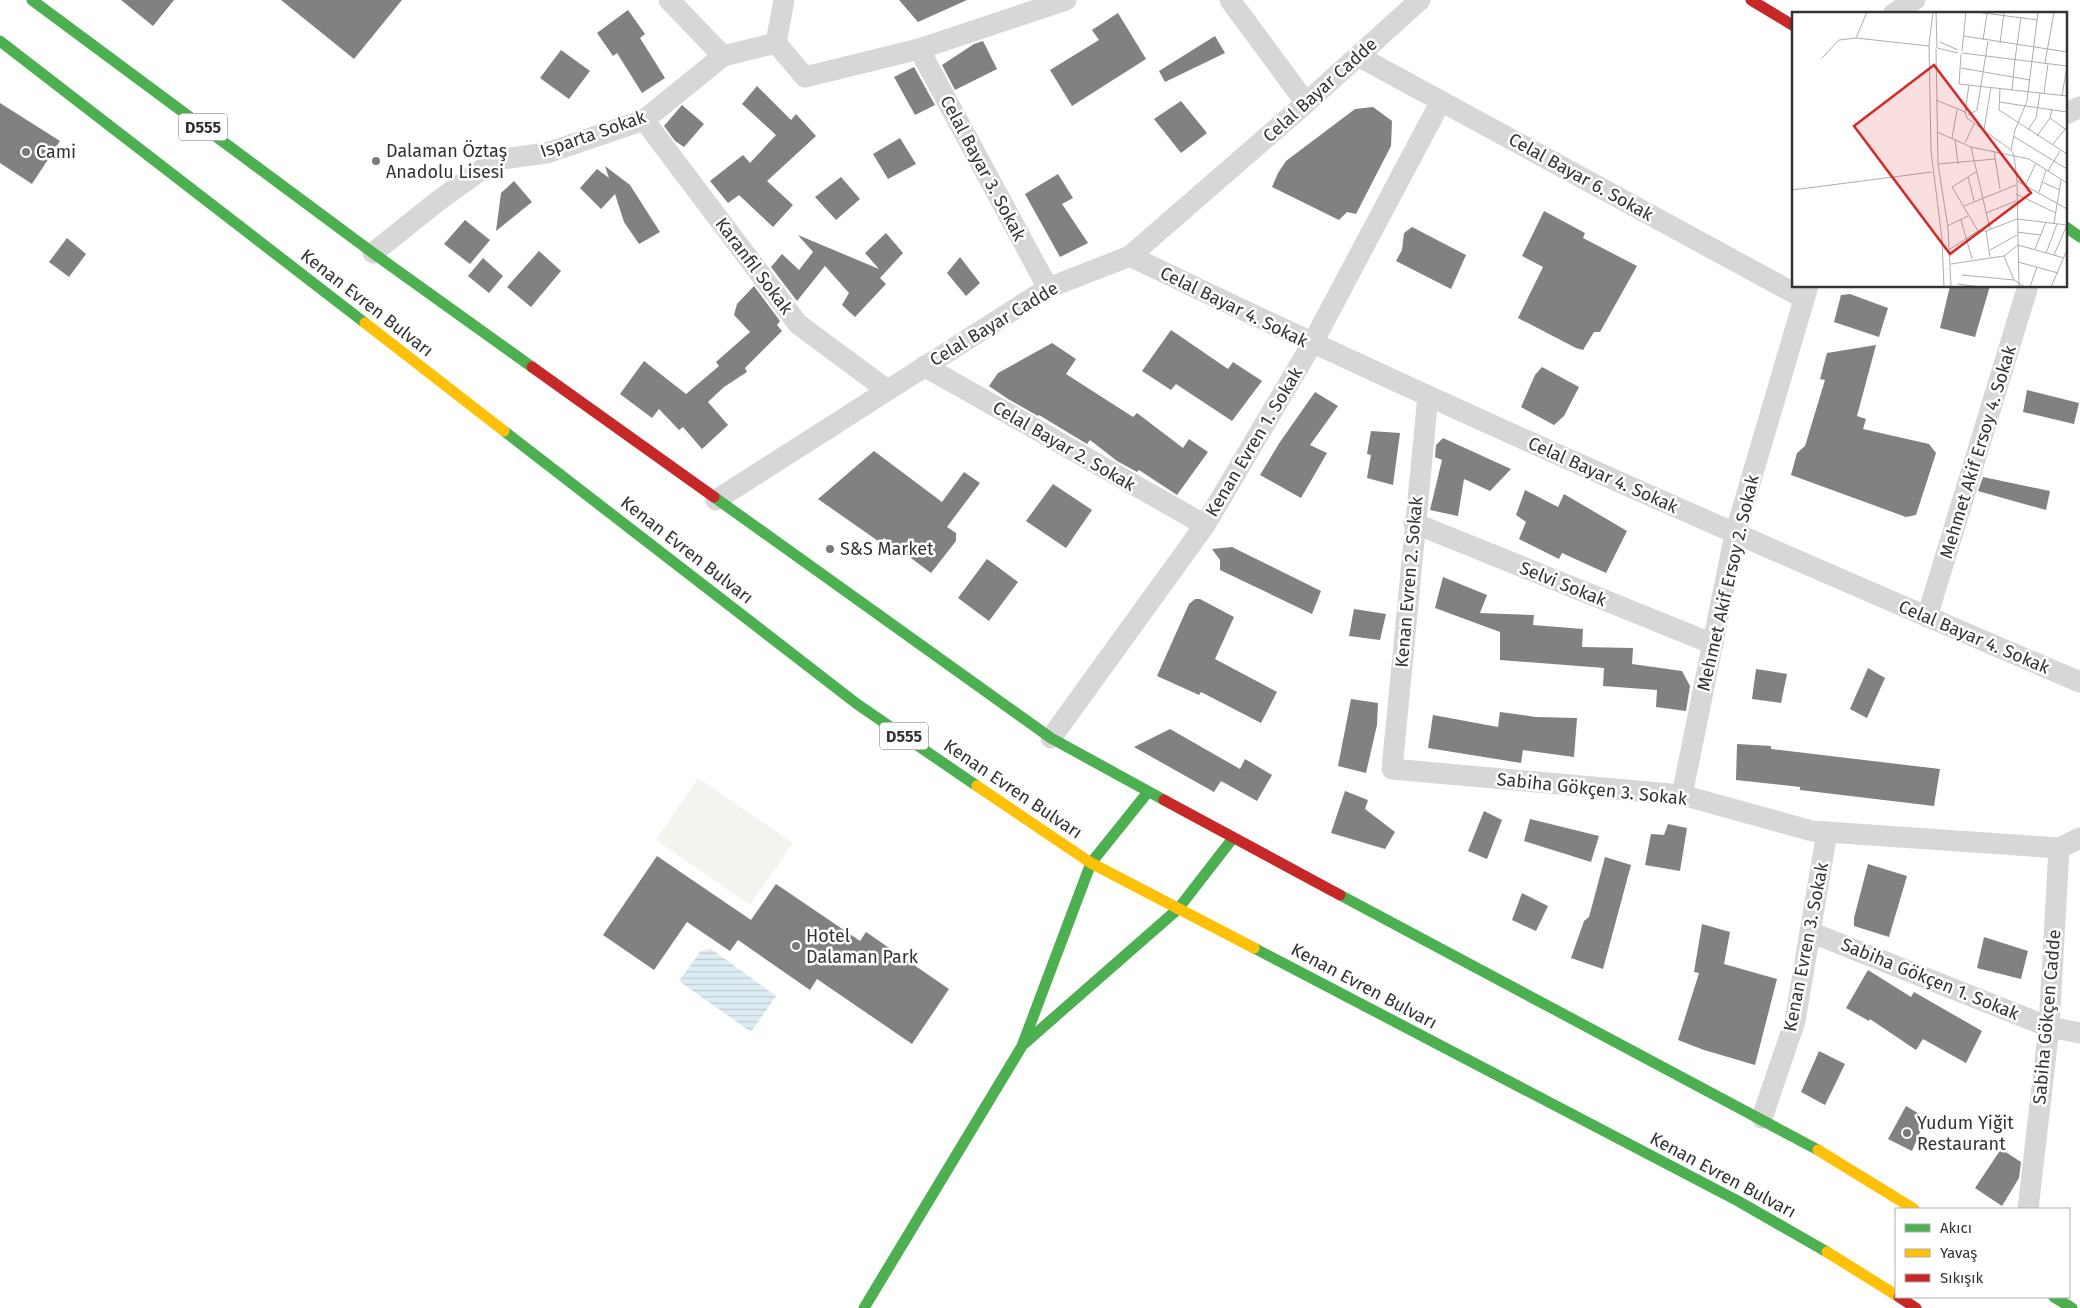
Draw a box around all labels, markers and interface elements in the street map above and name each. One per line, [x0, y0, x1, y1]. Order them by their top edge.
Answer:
inset map [1792, 12, 2068, 288]
street label: Celal Bayar Cadde [1258, 33, 1382, 147]
street label: Celal Bayar 3. Sokak [935, 92, 1031, 245]
street label: Isparta Sokak [537, 105, 649, 162]
road number: D555 [179, 114, 227, 140]
street label: Celal Bayar 6. Sokak [1505, 128, 1658, 226]
place label: Dalaman Öztaş Anadolu Lisesi [386, 140, 507, 183]
place label: Cami [36, 141, 76, 163]
marker: Cami [20, 146, 32, 158]
marker: Dalaman Öztaş Anadolu Lisesi [370, 155, 382, 167]
street label: Karanfil Sokak [710, 213, 798, 319]
street label: Kenan Evren Bulvarı [296, 244, 438, 362]
street label: Celal Bayar 4. Sokak [1156, 262, 1312, 353]
street label: Celal Bayar Cadde [926, 277, 1062, 371]
street label: Mehmet Akif Ersoy 4. Sokak [1935, 342, 2021, 561]
street label: Kenan Evren 1. Sokak [1201, 363, 1308, 521]
street label: Celal Bayar 2. Sokak [989, 396, 1140, 496]
street label: Celal Bayar 4. Sokak [1525, 432, 1682, 518]
street label: Mehmet Akif Ersoy 2. Sokak [1692, 472, 1764, 693]
street label: Kenan Evren Bulvarı [616, 491, 758, 609]
street label: Kenan Evren 2. Sokak [1391, 495, 1428, 669]
place label: S&S Market [840, 538, 934, 560]
marker: S&S Market [824, 543, 836, 555]
street label: Selvi Sokak [1516, 557, 1610, 612]
street label: Celal Bayar 4. Sokak [1895, 595, 2054, 679]
road number: D555 [880, 722, 928, 749]
street label: Kenan Evren Bulvarı [940, 734, 1086, 844]
street label: Sabiha Gökçen 3. Sokak [1496, 768, 1689, 810]
street label: Kenan Evren 3. Sokak [1779, 860, 1833, 1033]
place label: Hotel Dalaman Park [806, 925, 919, 968]
street label: Sabiha Gökçen Cadde [2028, 928, 2066, 1106]
street label: Sabiha Gökçen 1. Sokak [1838, 933, 2023, 1025]
street label: Kenan Evren Bulvarı [1287, 938, 1441, 1034]
marker: Hotel Dalaman Park [790, 940, 802, 952]
place label: Yudum Yiğit Restaurant [1917, 1112, 2014, 1155]
street label: Kenan Evren Bulvarı [1646, 1127, 1800, 1223]
marker: Yudum Yiğit Restaurant [1901, 1127, 1913, 1139]
legend [1895, 1208, 2070, 1298]
text: Akıcı [1940, 1219, 1972, 1237]
text: Yavaş [1940, 1244, 1977, 1262]
text: Sıkışık [1940, 1269, 1984, 1287]

